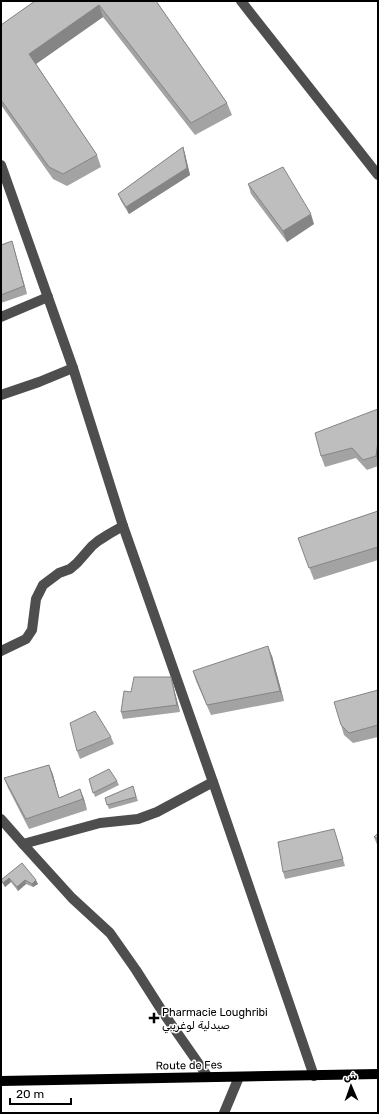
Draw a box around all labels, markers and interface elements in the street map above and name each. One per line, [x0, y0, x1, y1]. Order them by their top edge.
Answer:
place label: Pharmacie Loughribi صيدلية لوغريبي [162, 1006, 268, 1034]
marker: Pharmacie Loughribi صيدلية لوغريبي [149, 1013, 159, 1023]
street label: Route de Fes [156, 1058, 223, 1073]
north arrow [331, 1066, 371, 1106]
text: ش [343, 1070, 358, 1083]
scale bar [10, 1080, 71, 1106]
text: 20 m [16, 1087, 44, 1101]

